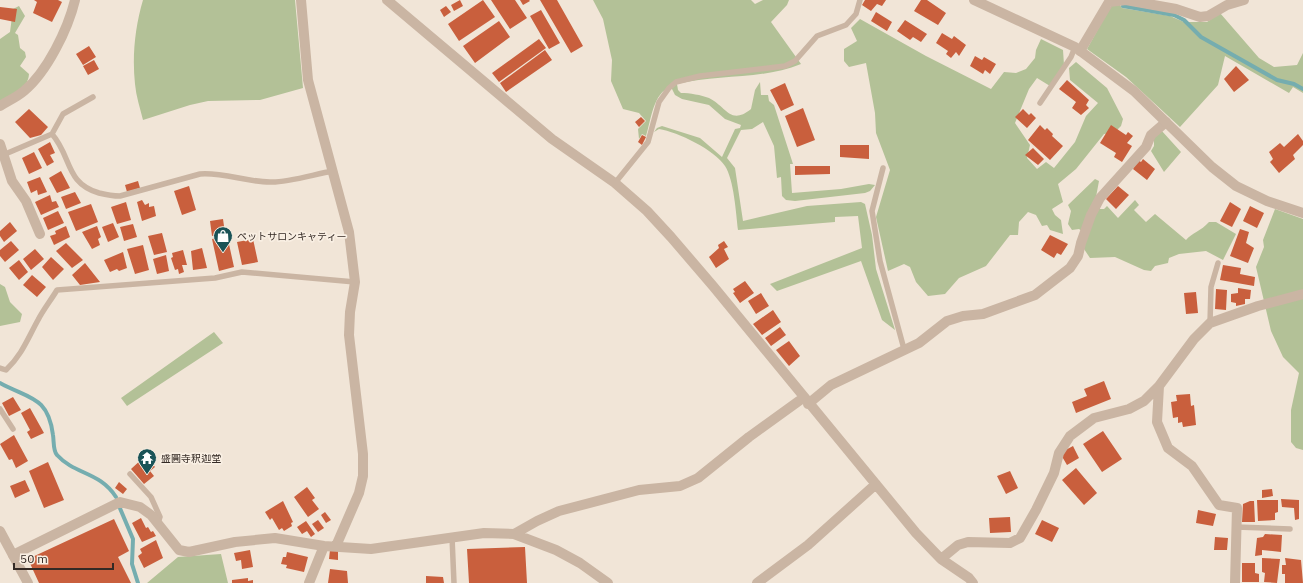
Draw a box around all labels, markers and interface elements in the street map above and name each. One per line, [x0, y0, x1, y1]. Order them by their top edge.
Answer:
shop icon: ペットサロンキャティー [212, 225, 234, 253]
place label: ペットサロンキャティー [237, 230, 346, 243]
temple icon: 盛圓寺釈迦堂 [136, 447, 158, 475]
place label: 盛圓寺釈迦堂 [161, 452, 221, 465]
scale bar [14, 545, 113, 571]
text: 50 m [20, 551, 48, 566]

